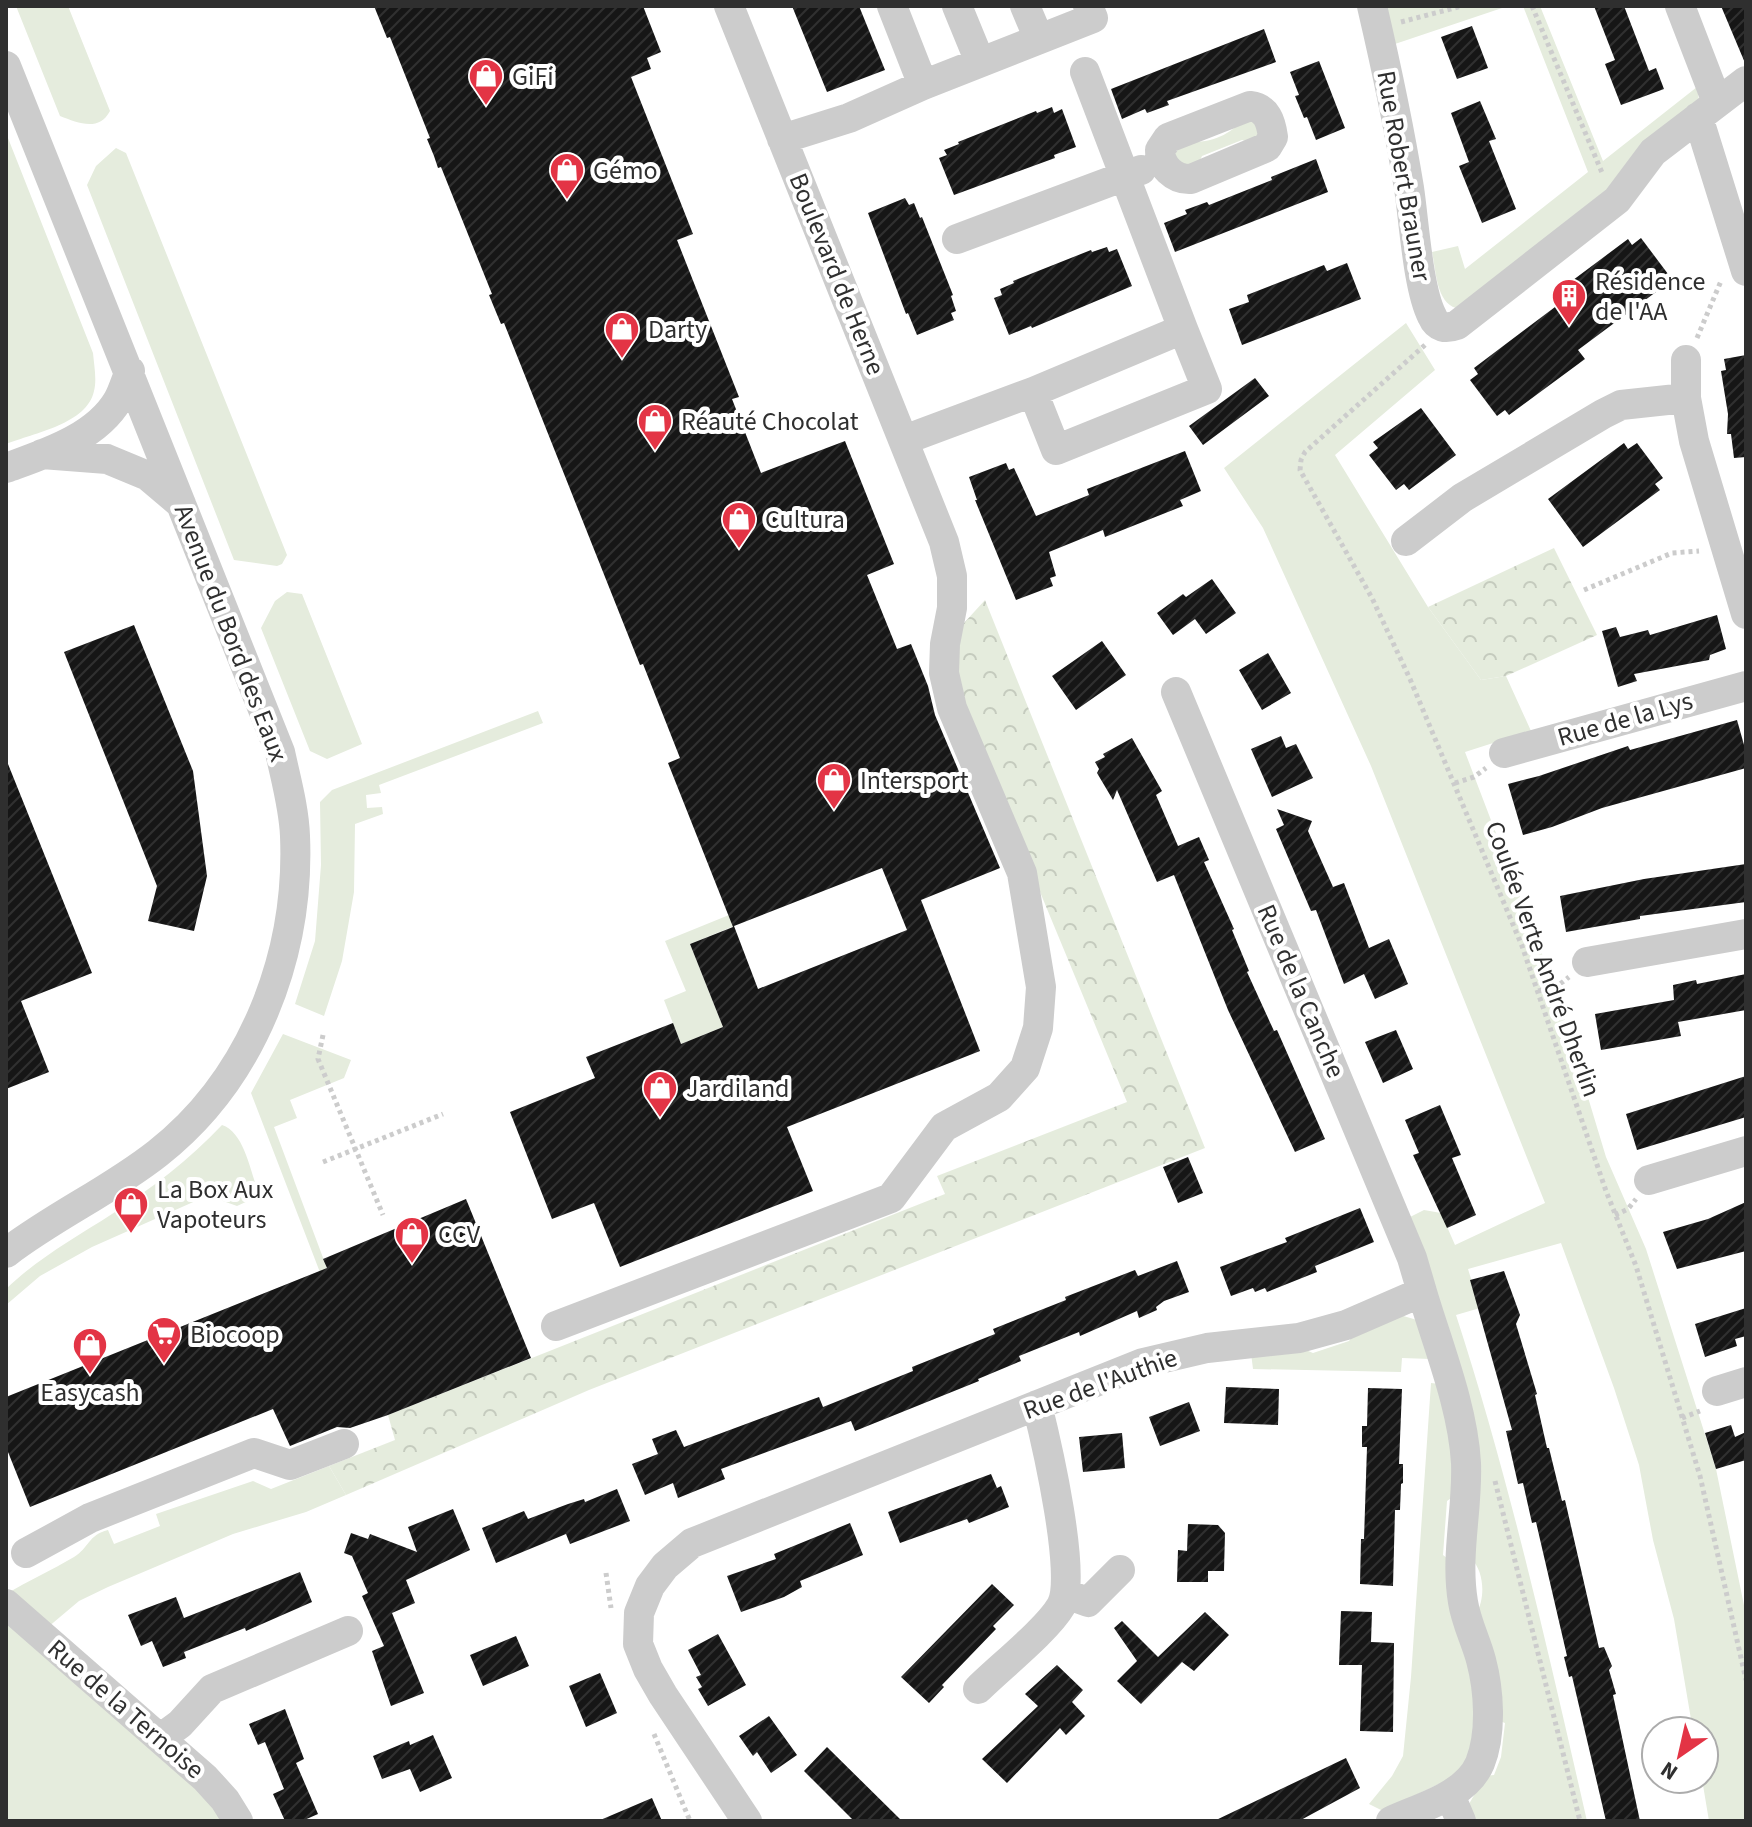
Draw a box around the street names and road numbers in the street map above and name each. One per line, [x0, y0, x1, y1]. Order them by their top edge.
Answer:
street label: Rue Robert Brauner [1367, 68, 1441, 285]
street label: Boulevard de Herne [780, 167, 894, 381]
street label: Avenue du Bord des Eaux [165, 499, 297, 767]
street label: Rue de la Lys [1553, 682, 1697, 756]
street label: Coulée Verte André Dherlin [1476, 816, 1610, 1102]
street label: Rue de la Canche [1248, 898, 1354, 1084]
street label: Rue de l'Authie [1018, 1339, 1182, 1429]
street label: Rue de la Ternoise [39, 1630, 213, 1788]

